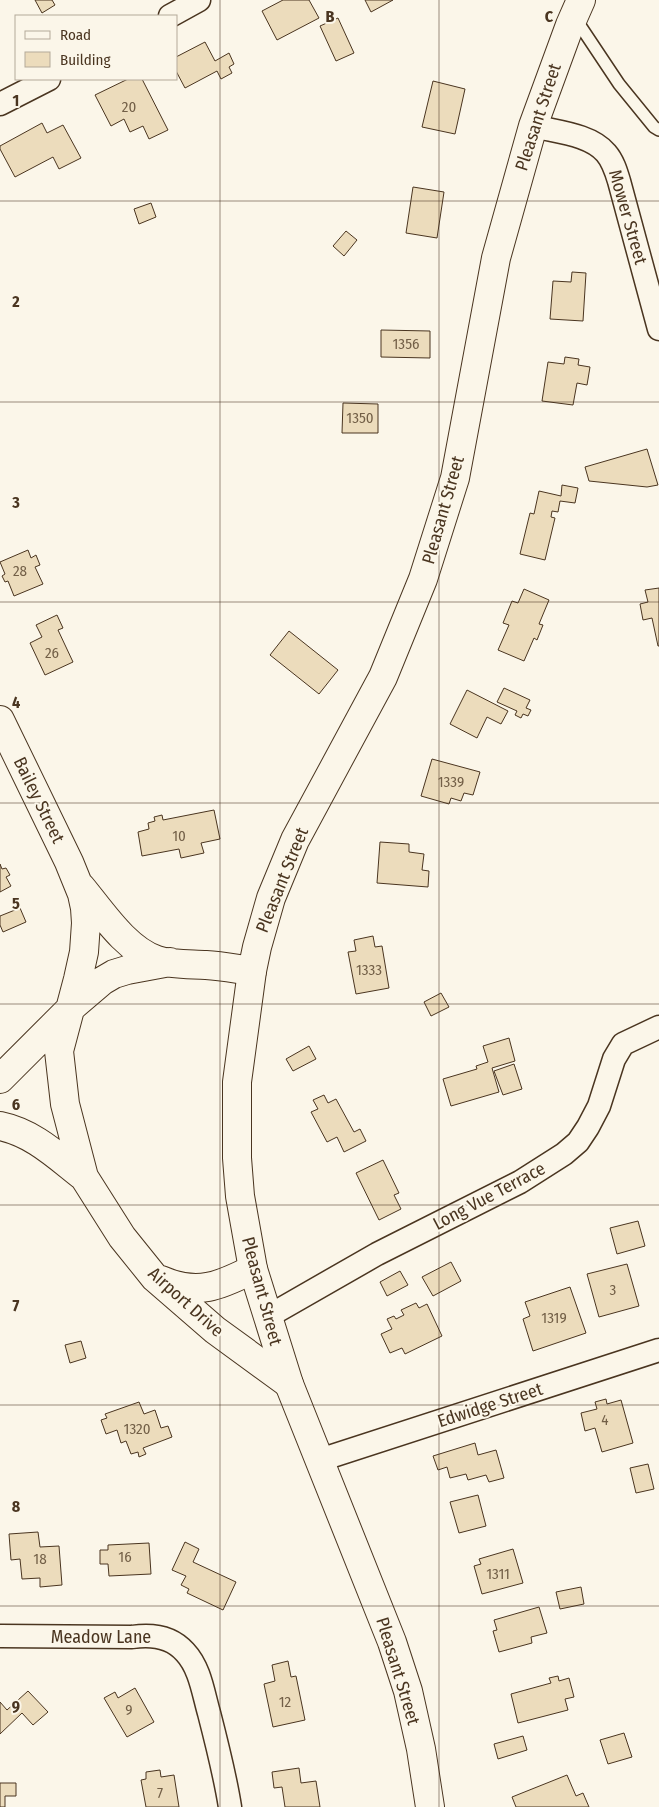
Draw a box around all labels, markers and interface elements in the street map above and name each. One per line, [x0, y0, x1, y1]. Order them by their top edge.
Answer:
text: B [326, 7, 335, 26]
text: C [545, 7, 554, 26]
legend [15, 15, 178, 80]
text: Road [60, 26, 91, 44]
text: Building [60, 51, 111, 69]
street label: Pleasant Street [510, 60, 566, 173]
text: 1 [13, 91, 19, 110]
house number: 20 [122, 98, 136, 116]
street label: Mower Street [604, 167, 652, 267]
text: 2 [11, 292, 20, 311]
house number: 1356 [393, 335, 419, 353]
house number: 1350 [346, 409, 374, 427]
street label: Pleasant Street [417, 453, 469, 567]
text: 3 [11, 493, 20, 512]
house number: 28 [13, 562, 27, 580]
house number: 26 [45, 644, 59, 662]
text: 4 [12, 693, 20, 712]
street label: Bailey Street [9, 753, 69, 847]
house number: 1339 [438, 773, 464, 791]
street label: Pleasant Street [251, 824, 313, 936]
house number: 10 [172, 827, 186, 845]
text: 5 [12, 894, 20, 913]
house number: 1333 [356, 961, 382, 979]
text: 6 [12, 1095, 20, 1114]
street label: Long Vue Terrace [429, 1157, 549, 1235]
street label: Pleasant Street [237, 1234, 287, 1348]
street label: Airport Drive [144, 1262, 228, 1342]
house number: 3 [610, 1281, 617, 1299]
text: 7 [13, 1296, 20, 1315]
house number: 1319 [541, 1309, 567, 1327]
street label: Edwidge Street [435, 1378, 545, 1432]
house number: 4 [601, 1411, 609, 1429]
house number: 1320 [124, 1420, 150, 1438]
text: 8 [12, 1497, 21, 1516]
house number: 16 [118, 1548, 132, 1566]
house number: 18 [33, 1550, 47, 1568]
house number: 1311 [486, 1565, 510, 1583]
street label: Pleasant Street [371, 1614, 425, 1728]
street label: Meadow Lane [51, 1626, 151, 1648]
house number: 12 [279, 1693, 292, 1711]
text: 9 [12, 1697, 20, 1716]
house number: 9 [125, 1701, 133, 1719]
house number: 7 [157, 1784, 163, 1802]

